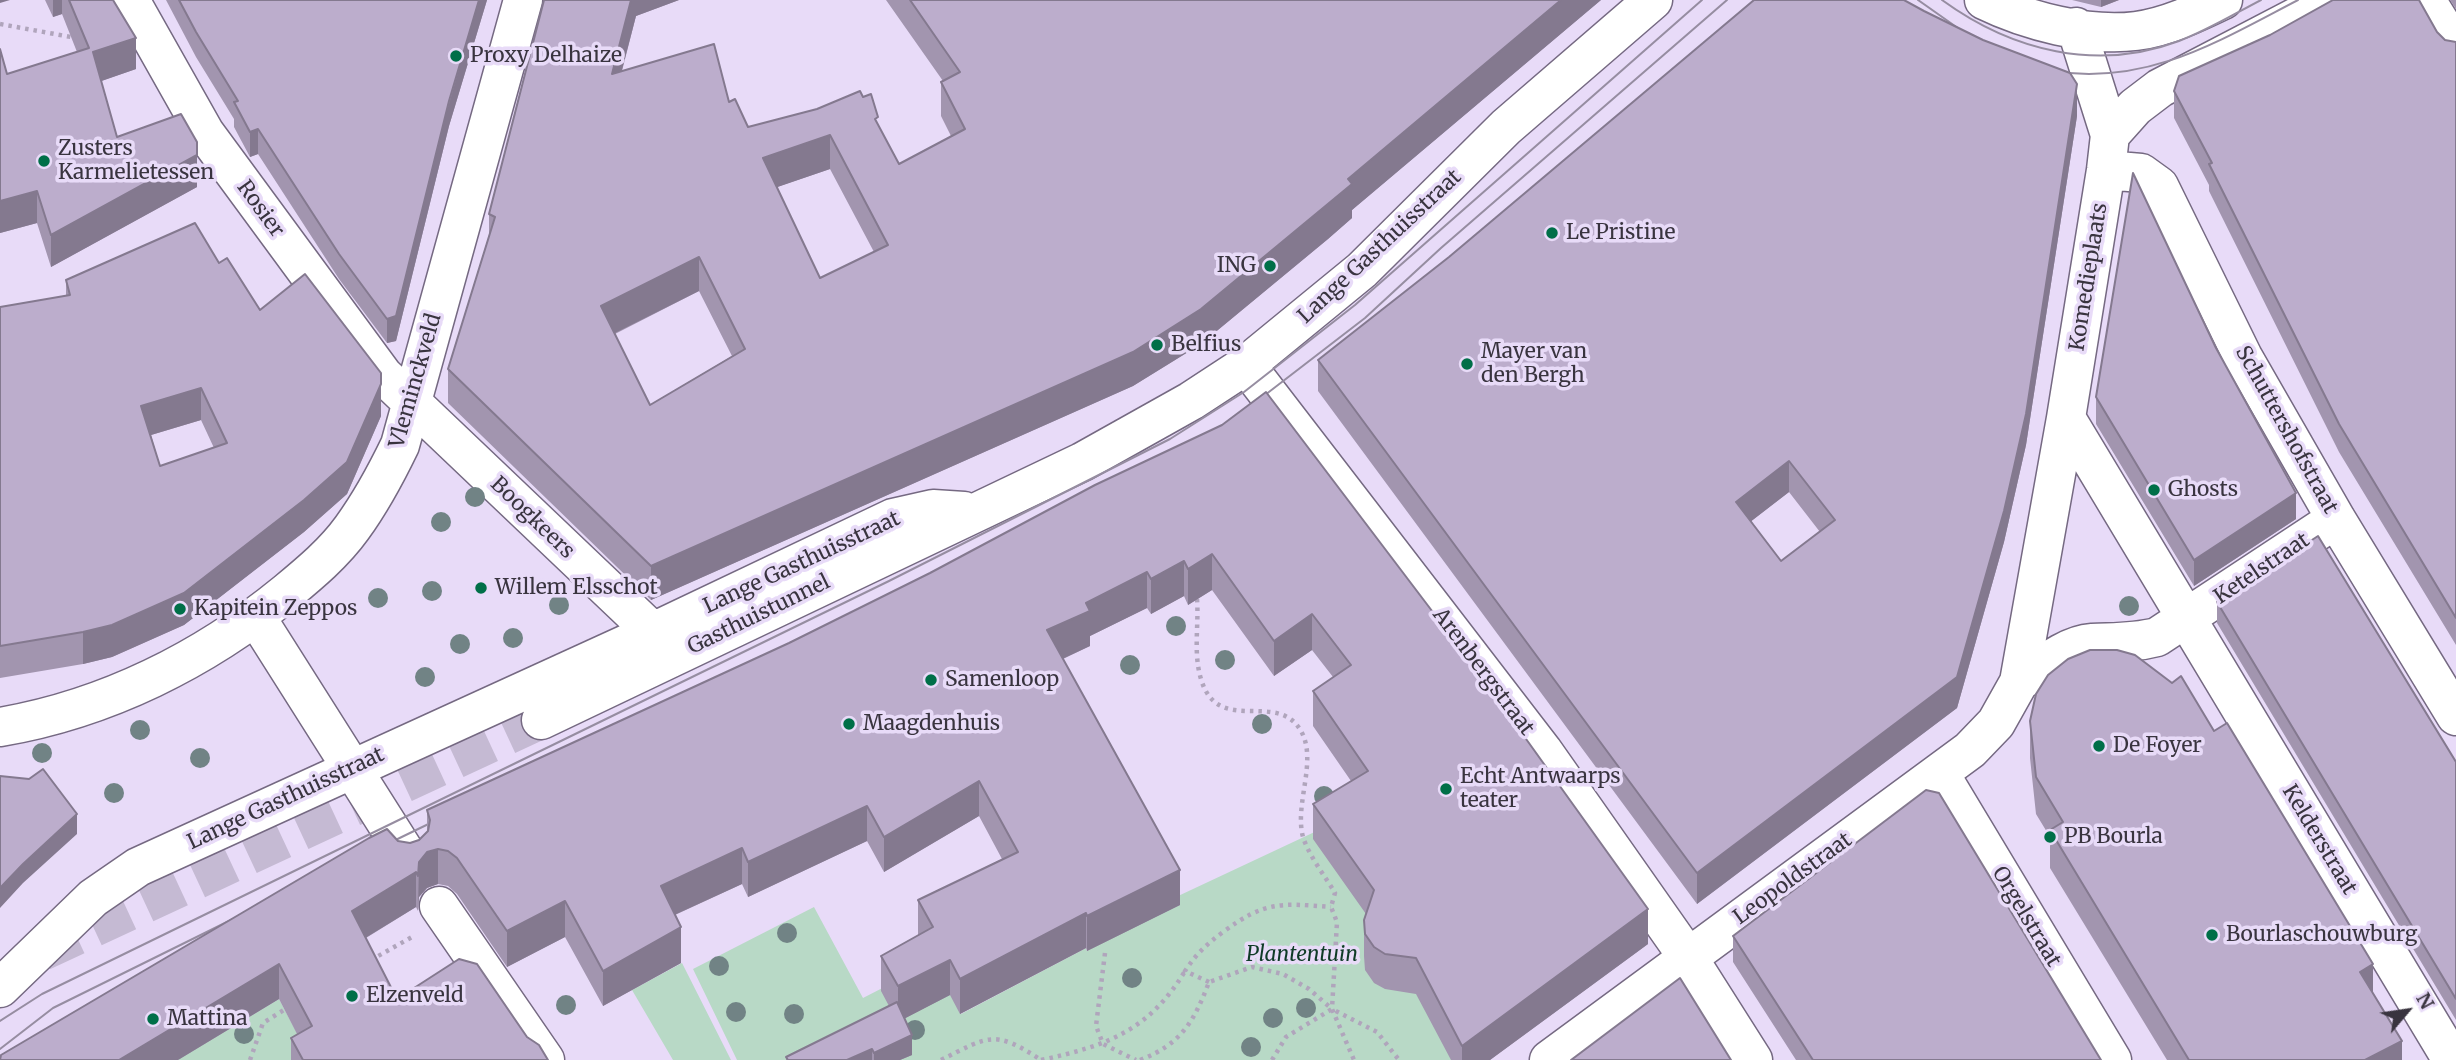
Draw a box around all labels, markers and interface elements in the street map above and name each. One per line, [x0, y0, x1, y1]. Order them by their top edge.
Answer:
place label: Proxy Delhaize [470, 43, 622, 69]
marker: Proxy Delhaize [448, 48, 464, 64]
place label: Zusters Karmelietessen [58, 136, 214, 186]
marker: Zusters Karmelietessen [36, 153, 52, 169]
street label: Lange Gasthuisstraat [1293, 165, 1467, 329]
street label: Rosier [231, 176, 289, 242]
street label: Komedieplaats [2065, 201, 2113, 353]
place label: Le Pristine [1566, 220, 1675, 246]
marker: Le Pristine [1544, 225, 1560, 241]
place label: ING [1217, 253, 1256, 279]
marker: ING [1262, 258, 1278, 274]
street label: Vleminckveld [385, 311, 447, 451]
place label: Belfius [1171, 332, 1241, 358]
marker: Belfius [1149, 337, 1165, 353]
place label: Mayer van den Bergh [1481, 339, 1587, 389]
street label: Schuttershofstraat [2229, 342, 2343, 518]
marker: Mayer van den Bergh [1459, 356, 1475, 372]
street label: Boogkeers [485, 472, 579, 564]
place label: Ghosts [2168, 477, 2238, 503]
marker: Ghosts [2146, 482, 2162, 498]
street label: Lange Gasthuisstraat [700, 506, 904, 620]
street label: Ketelstraat [2210, 528, 2314, 610]
street label: Gasthuistunnel [684, 570, 834, 660]
place label: Willem Elsschot [495, 575, 658, 601]
marker: Willem Elsschot [473, 580, 489, 596]
place label: Kapitein Zeppos [194, 596, 357, 622]
marker: Kapitein Zeppos [172, 601, 188, 617]
street label: Arenbergstraat [1427, 603, 1539, 741]
place label: Samenloop [945, 667, 1059, 693]
marker: Samenloop [923, 672, 939, 688]
place label: Maagdenhuis [863, 711, 1000, 737]
marker: Maagdenhuis [841, 716, 857, 732]
place label: De Foyer [2113, 733, 2202, 759]
marker: De Foyer [2091, 738, 2107, 754]
street label: Lange Gasthuisstraat [184, 742, 388, 856]
place label: Echt Antwaarps teater [1460, 764, 1621, 814]
marker: Echt Antwaarps teater [1438, 781, 1454, 797]
street label: Kelderstraat [2276, 781, 2362, 899]
place label: PB Bourla [2064, 824, 2163, 850]
street label: Leopoldstraat [1729, 828, 1857, 930]
marker: PB Bourla [2042, 829, 2058, 845]
street label: Orgelstraat [1986, 862, 2066, 972]
place label: Bourlaschouwburg [2226, 922, 2417, 948]
marker: Bourlaschouwburg [2204, 927, 2220, 943]
park label: Plantentuin [1246, 942, 1358, 968]
north arrow [2372, 976, 2442, 1046]
place label: Elzenveld [366, 983, 464, 1009]
marker: Elzenveld [344, 988, 360, 1004]
text: N [2411, 988, 2439, 1013]
place label: Mattina [167, 1006, 248, 1032]
marker: Mattina [145, 1011, 161, 1027]

